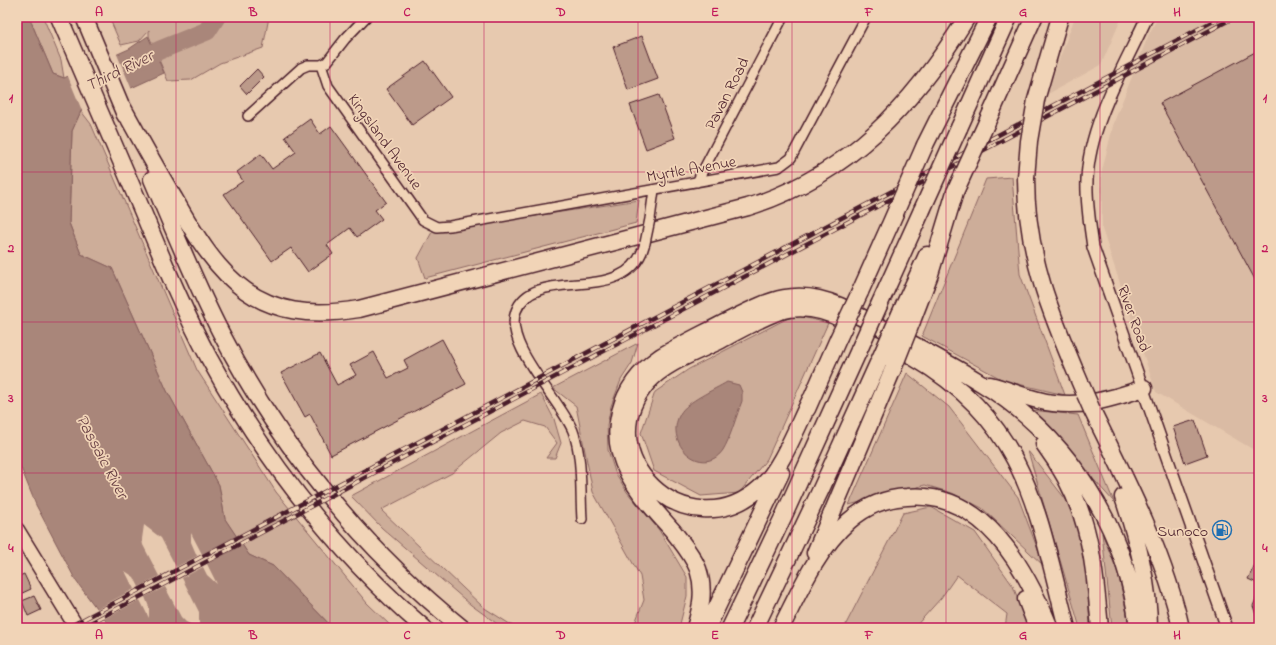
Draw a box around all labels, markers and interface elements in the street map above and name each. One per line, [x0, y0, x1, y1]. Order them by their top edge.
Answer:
text: A [95, 3, 103, 22]
text: B [248, 3, 258, 22]
text: C [403, 3, 411, 22]
text: D [555, 3, 566, 22]
text: E [711, 3, 719, 22]
text: F [864, 3, 874, 22]
text: G [1019, 3, 1027, 22]
text: H [1173, 3, 1181, 22]
water label: Third River [82, 43, 160, 98]
street label: Pavan Road [699, 54, 756, 134]
text: 1 [9, 89, 14, 108]
street label: Kingsland Avenue [341, 89, 428, 196]
text: 1 [1263, 89, 1268, 108]
street label: Myrtle Avenue [645, 150, 739, 190]
text: 2 [7, 239, 15, 258]
text: 2 [1261, 239, 1269, 258]
street label: River Road [1110, 282, 1156, 355]
text: 3 [7, 389, 14, 408]
text: 3 [1261, 389, 1268, 408]
water label: Passaic River [69, 410, 136, 505]
fuel station icon: Sunoco [1211, 519, 1233, 541]
place label: Sunoco [1157, 520, 1208, 544]
text: 4 [7, 539, 14, 558]
text: 4 [1261, 539, 1268, 558]
text: A [95, 626, 103, 645]
text: B [248, 626, 258, 645]
text: C [403, 626, 411, 645]
text: D [555, 626, 566, 645]
text: E [711, 626, 719, 645]
text: F [864, 626, 874, 645]
text: G [1019, 626, 1027, 645]
text: H [1173, 626, 1181, 645]

